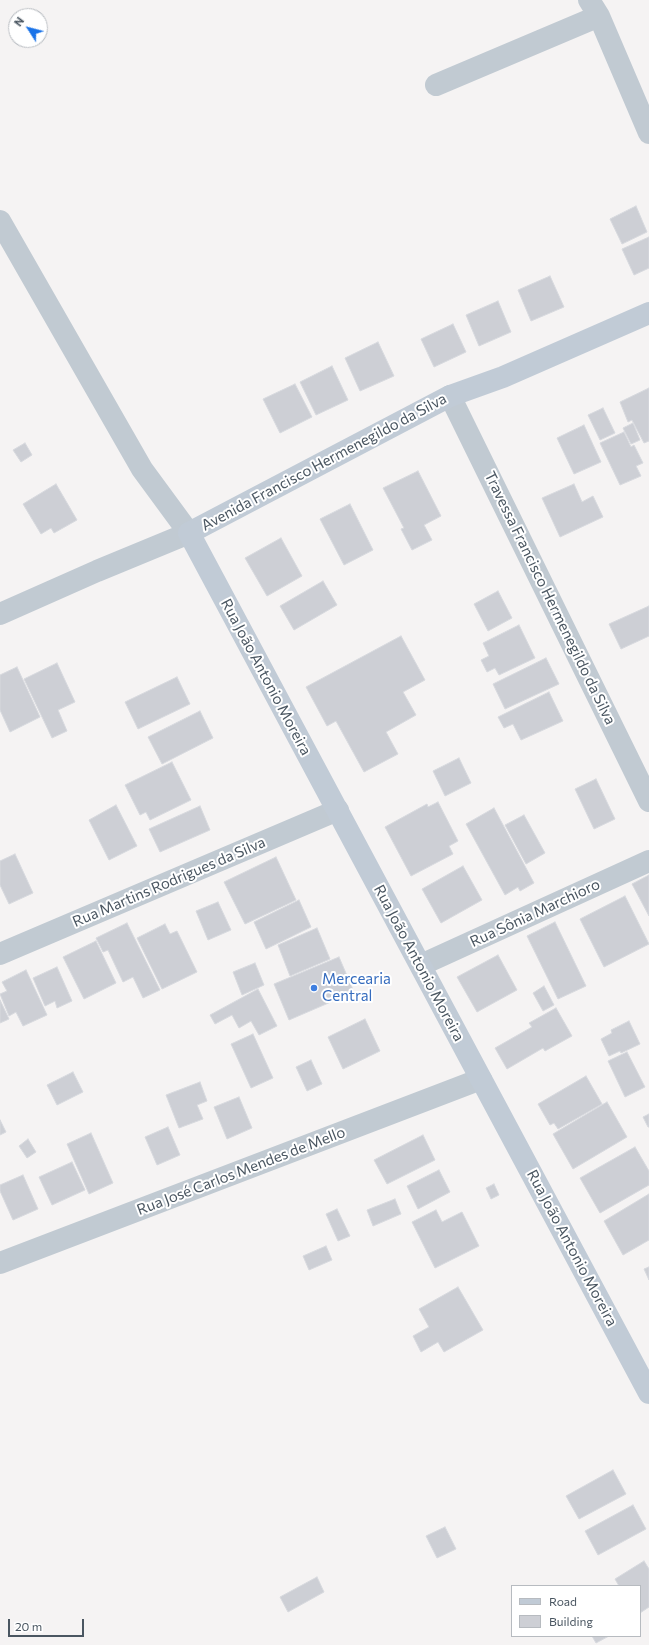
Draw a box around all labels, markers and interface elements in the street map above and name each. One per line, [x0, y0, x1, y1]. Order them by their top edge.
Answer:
north arrow [8, 8, 48, 48]
text: N [11, 14, 26, 28]
street label: Avenida Francisco Hermenegildo da Silva [198, 389, 450, 535]
street label: Travessa Francisco Hermenegildo da Silva [481, 468, 619, 728]
street label: Rua João Antonio Moreira [217, 596, 315, 758]
street label: Rua Martins Rodrigues da Silva [70, 833, 268, 931]
street label: Rua Sônia Marchioro [467, 875, 603, 951]
street label: Rua João Antonio Moreira [370, 882, 468, 1044]
place label: Mercearia Central [322, 970, 391, 1005]
marker: Mercearia Central [309, 983, 319, 993]
street label: Rua José Carlos Mendes de Mello [134, 1123, 348, 1219]
street label: Rua João Antonio Moreira [523, 1167, 621, 1329]
legend [511, 1585, 641, 1637]
text: Road [549, 1594, 577, 1608]
scale bar [10, 1611, 86, 1637]
text: Building [549, 1614, 593, 1628]
text: 20 m [15, 1619, 42, 1633]

